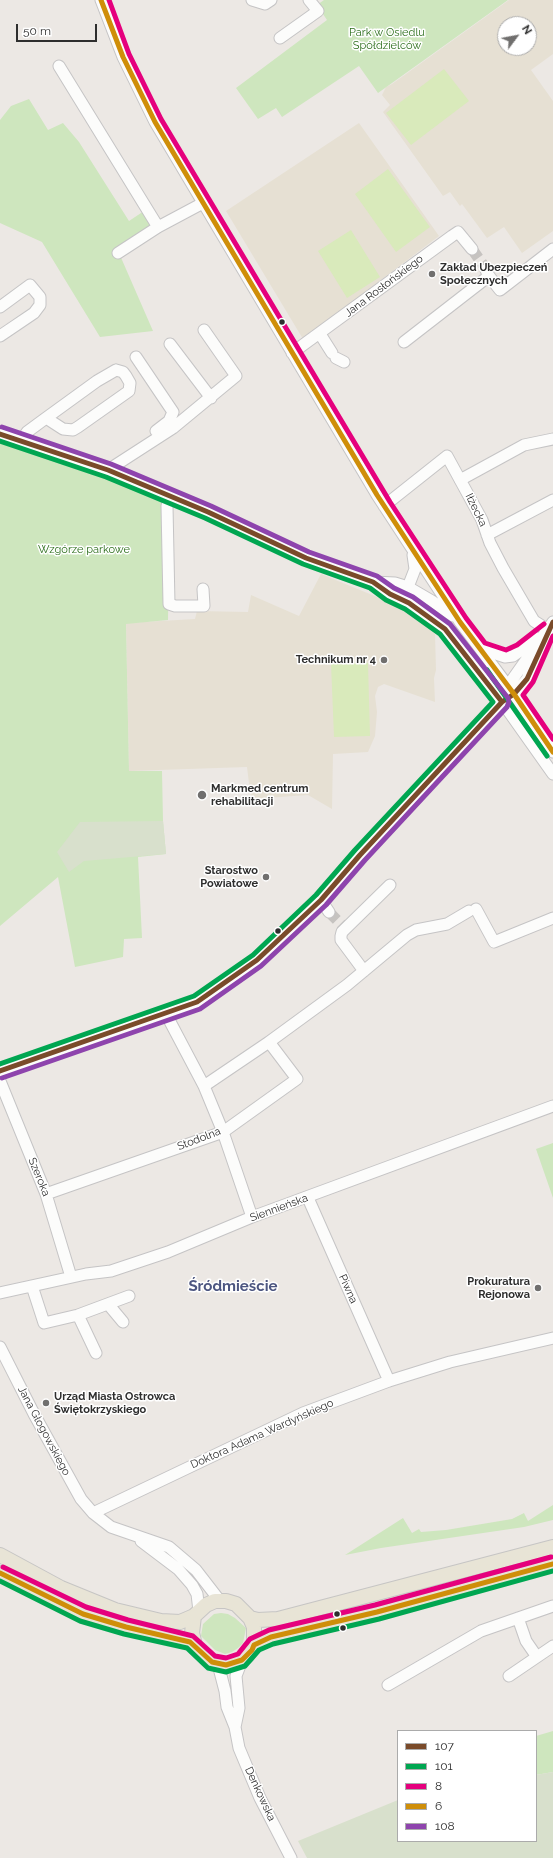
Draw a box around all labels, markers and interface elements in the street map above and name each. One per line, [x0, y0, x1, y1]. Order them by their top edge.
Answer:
scale bar [18, 16, 99, 42]
north arrow [497, 16, 537, 56]
text: N [519, 23, 534, 37]
text: 50 m [23, 24, 51, 38]
park label: Park w Osiedlu Spółdzielców [349, 26, 425, 52]
street label: Jana Rosłońskiego [342, 252, 426, 320]
place label: Zakład Ubezpieczeń Społecznych [440, 261, 547, 287]
marker: Zakład Ubezpieczeń Społecznych [427, 269, 437, 279]
unlabelled marker [277, 317, 287, 327]
street label: Iłżecka [462, 491, 490, 529]
park label: Wzgórze parkowe [38, 543, 130, 557]
place label: Technikum nr 4 [296, 653, 376, 667]
marker: Technikum nr 4 [379, 655, 389, 665]
place label: Markmed centrum rehabilitacji [211, 782, 309, 808]
marker: Markmed centrum rehabilitacji [196, 789, 208, 801]
place label: Starostwo Powiatowe [200, 864, 258, 890]
marker: Starostwo Powiatowe [261, 872, 271, 882]
unlabelled marker [273, 926, 283, 936]
street label: Stodolna [175, 1125, 223, 1153]
street label: Szeroka [25, 1156, 53, 1198]
street label: Siennieńska [248, 1191, 310, 1225]
street label: Piwna [336, 1272, 360, 1306]
place label: Prokuratura Rejonowa [467, 1275, 530, 1301]
district label: Śródmieście [188, 1277, 278, 1295]
marker: Prokuratura Rejonowa [533, 1283, 543, 1293]
street label: Jana Głogowskiego [15, 1384, 73, 1478]
place label: Urząd Miasta Ostrowca Świętokrzyskiego [54, 1390, 175, 1416]
street label: Doktora Adama Wardyńskiego [188, 1396, 336, 1472]
marker: Urząd Miasta Ostrowca Świętokrzyskiego [41, 1398, 51, 1408]
unlabelled marker [332, 1609, 342, 1619]
unlabelled marker [338, 1623, 348, 1633]
legend [397, 1730, 537, 1842]
text: 107 [435, 1739, 454, 1753]
text: 101 [435, 1759, 453, 1773]
street label: Denkowska [242, 1765, 278, 1823]
text: 8 [435, 1779, 442, 1793]
text: 6 [435, 1799, 442, 1813]
text: 108 [435, 1819, 455, 1833]

